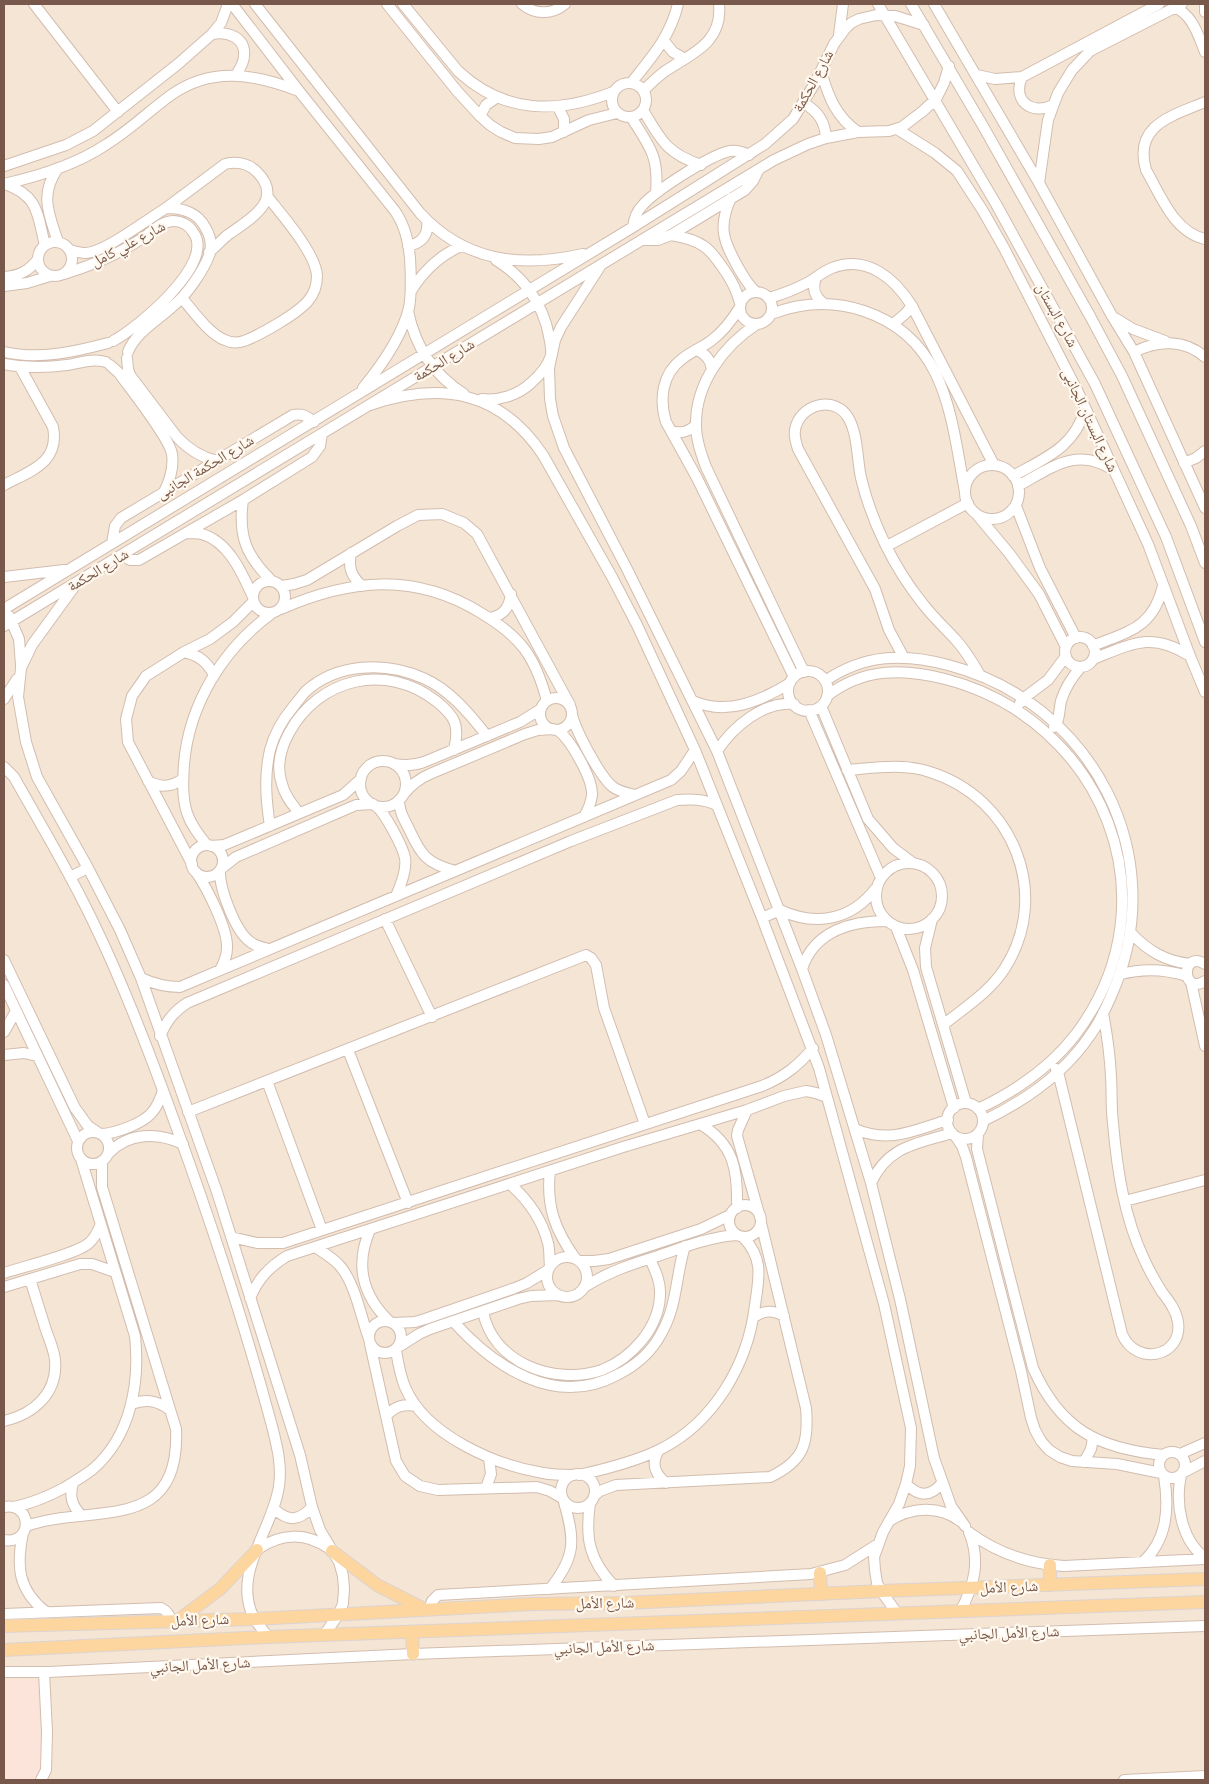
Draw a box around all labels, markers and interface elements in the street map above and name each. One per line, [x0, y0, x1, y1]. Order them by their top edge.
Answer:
street label: شارع الحكمة [787, 46, 838, 116]
street label: شارع علي كامل [87, 215, 170, 274]
street label: شارع البستان [1031, 279, 1084, 351]
street label: شارع الحكمة [409, 333, 478, 386]
street label: شارع البستان الجانبى [1057, 364, 1124, 476]
street label: شارع الحكمة الجانبى [152, 429, 258, 504]
street label: شارع الحكمة [63, 543, 132, 596]
street label: شارع الأمل [979, 1575, 1039, 1598]
street label: شارع الأمل [576, 1591, 635, 1614]
street label: شارع الأمل [170, 1608, 230, 1631]
street label: شارع الأمل الجانبي [958, 1620, 1060, 1647]
street label: شارع الأمل الجانبي [553, 1634, 655, 1661]
street label: شارع الأمل الجانبي [149, 1651, 251, 1679]

